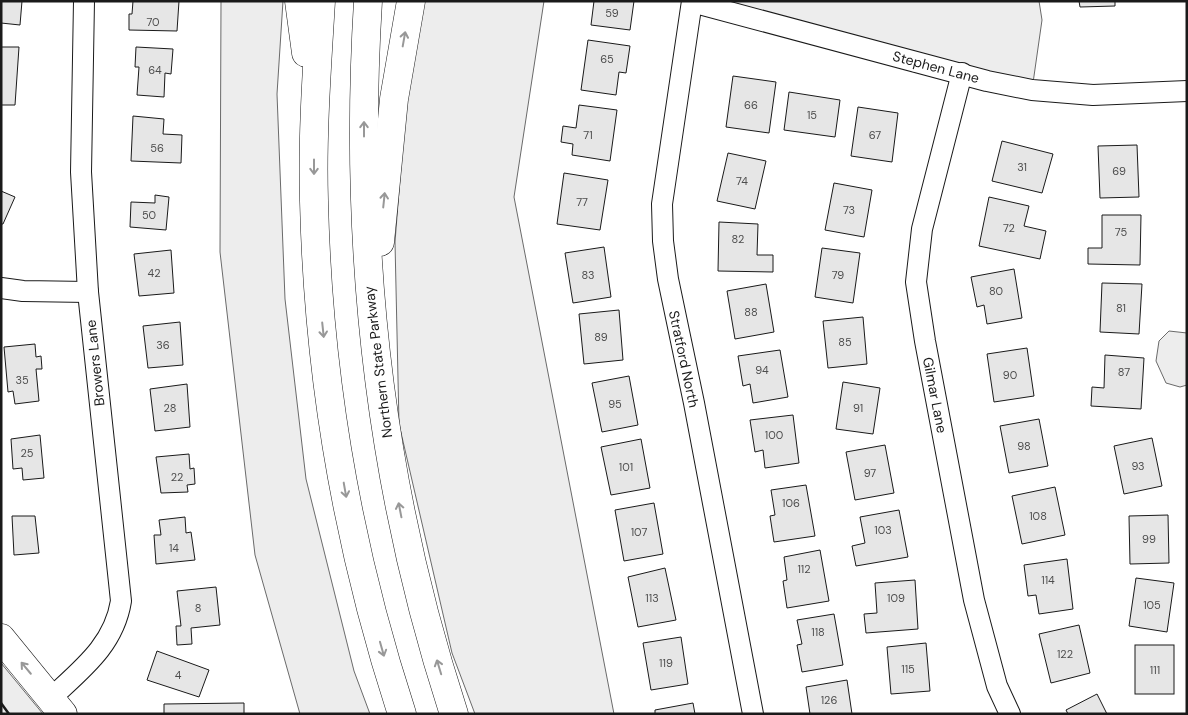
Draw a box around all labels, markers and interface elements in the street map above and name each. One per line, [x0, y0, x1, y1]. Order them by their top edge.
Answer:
house number: 59 [605, 6, 619, 20]
house number: 70 [146, 15, 160, 29]
one-way arrow [399, 31, 409, 47]
street label: Stephen Lane [891, 47, 981, 87]
house number: 65 [600, 52, 614, 66]
house number: 64 [148, 63, 162, 77]
house number: 66 [744, 98, 758, 112]
house number: 15 [807, 108, 817, 122]
one-way arrow [359, 122, 369, 138]
house number: 71 [583, 128, 593, 142]
house number: 67 [869, 128, 881, 142]
house number: 56 [150, 141, 164, 155]
one-way arrow [309, 159, 319, 175]
house number: 31 [1017, 160, 1027, 174]
house number: 69 [1112, 164, 1126, 178]
house number: 74 [736, 174, 748, 188]
one-way arrow [379, 192, 389, 208]
house number: 77 [576, 195, 588, 209]
house number: 73 [843, 203, 855, 217]
house number: 50 [142, 208, 156, 222]
house number: 72 [1003, 221, 1015, 235]
house number: 75 [1115, 225, 1127, 239]
house number: 82 [732, 232, 744, 246]
house number: 42 [147, 266, 161, 280]
house number: 83 [581, 268, 595, 282]
house number: 79 [832, 268, 844, 282]
house number: 80 [989, 284, 1003, 298]
street label: Northern State Parkway [360, 285, 396, 439]
house number: 81 [1116, 301, 1126, 315]
house number: 88 [744, 305, 758, 319]
street label: Stratford North [665, 309, 703, 409]
street label: Browers Lane [82, 319, 108, 407]
one-way arrow [318, 321, 327, 337]
house number: 89 [594, 330, 608, 344]
house number: 85 [838, 335, 852, 349]
house number: 36 [156, 338, 170, 352]
street label: Gilmar Lane [919, 355, 951, 435]
house number: 94 [755, 363, 769, 377]
house number: 87 [1118, 365, 1130, 379]
house number: 90 [1003, 368, 1017, 382]
house number: 35 [15, 373, 29, 387]
house number: 95 [608, 397, 622, 411]
house number: 28 [164, 401, 176, 415]
house number: 91 [853, 401, 863, 415]
house number: 100 [765, 428, 783, 442]
house number: 98 [1017, 439, 1031, 453]
house number: 25 [20, 446, 34, 460]
house number: 93 [1131, 459, 1145, 473]
house number: 101 [619, 460, 633, 474]
house number: 97 [864, 466, 876, 480]
house number: 22 [171, 470, 183, 484]
one-way arrow [341, 482, 351, 498]
house number: 106 [782, 496, 800, 510]
one-way arrow [394, 502, 404, 518]
house number: 108 [1029, 509, 1047, 523]
house number: 103 [874, 523, 892, 537]
house number: 107 [631, 525, 647, 539]
house number: 99 [1142, 532, 1156, 546]
house number: 14 [169, 541, 179, 555]
house number: 112 [797, 562, 811, 576]
house number: 114 [1041, 573, 1055, 587]
house number: 113 [645, 591, 659, 605]
house number: 109 [887, 591, 905, 605]
house number: 105 [1143, 598, 1161, 612]
house number: 8 [195, 601, 201, 615]
house number: 118 [811, 625, 825, 639]
one-way arrow [378, 640, 387, 656]
house number: 122 [1057, 647, 1073, 661]
house number: 119 [659, 656, 673, 670]
one-way arrow [434, 660, 444, 676]
one-way arrow [21, 662, 32, 675]
house number: 115 [901, 662, 915, 676]
house number: 111 [1150, 663, 1160, 677]
house number: 4 [175, 668, 182, 682]
house number: 126 [821, 693, 837, 707]

